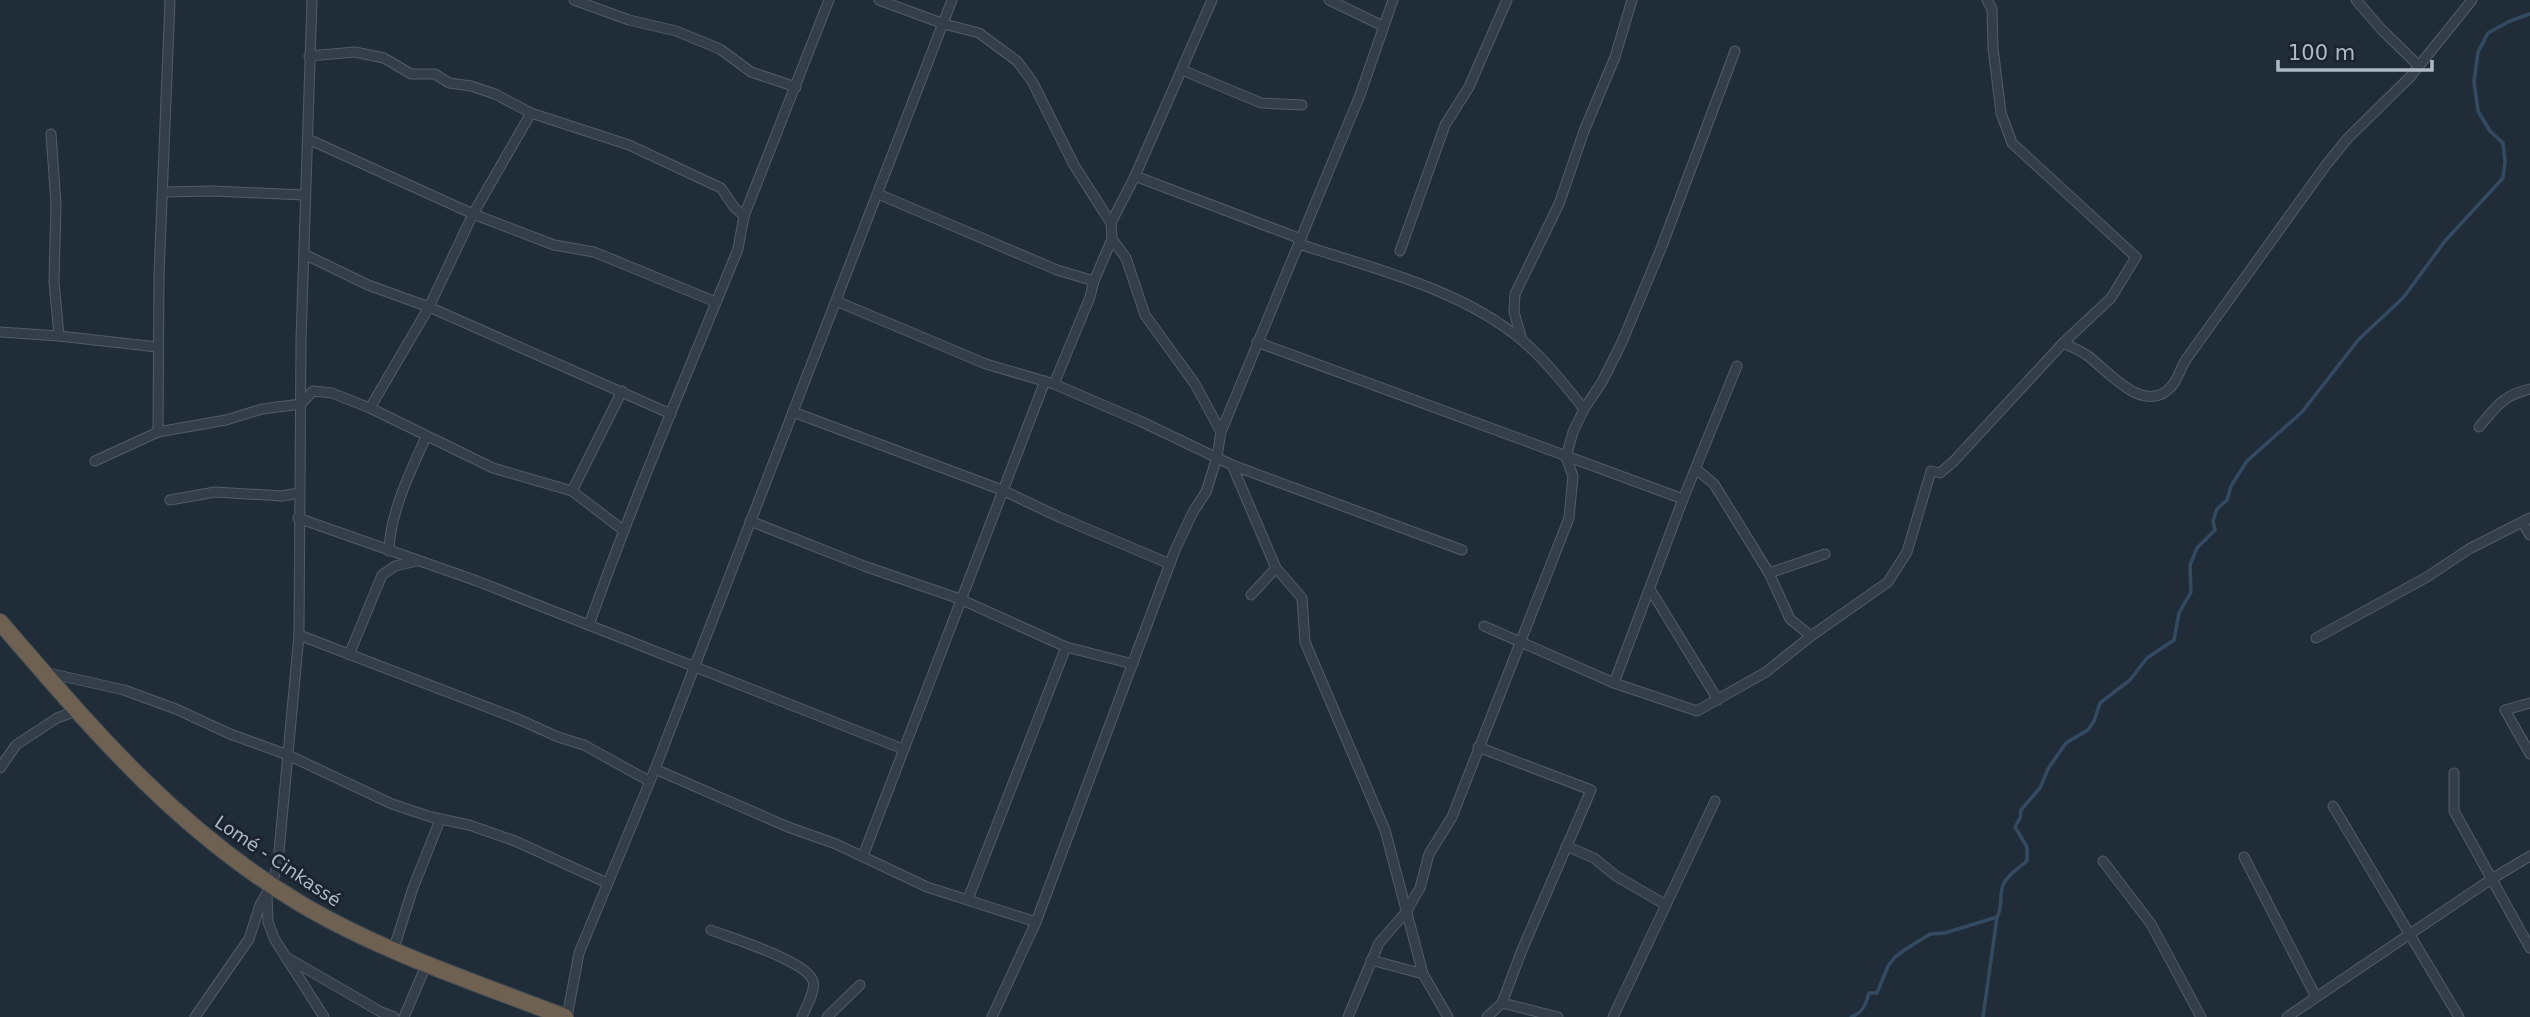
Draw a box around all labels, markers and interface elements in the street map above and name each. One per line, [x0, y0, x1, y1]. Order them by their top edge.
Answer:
scale bar [2278, 28, 2432, 72]
text: 100 m [2288, 41, 2355, 65]
street label: Lomé - Cinkassé [211, 811, 345, 911]

